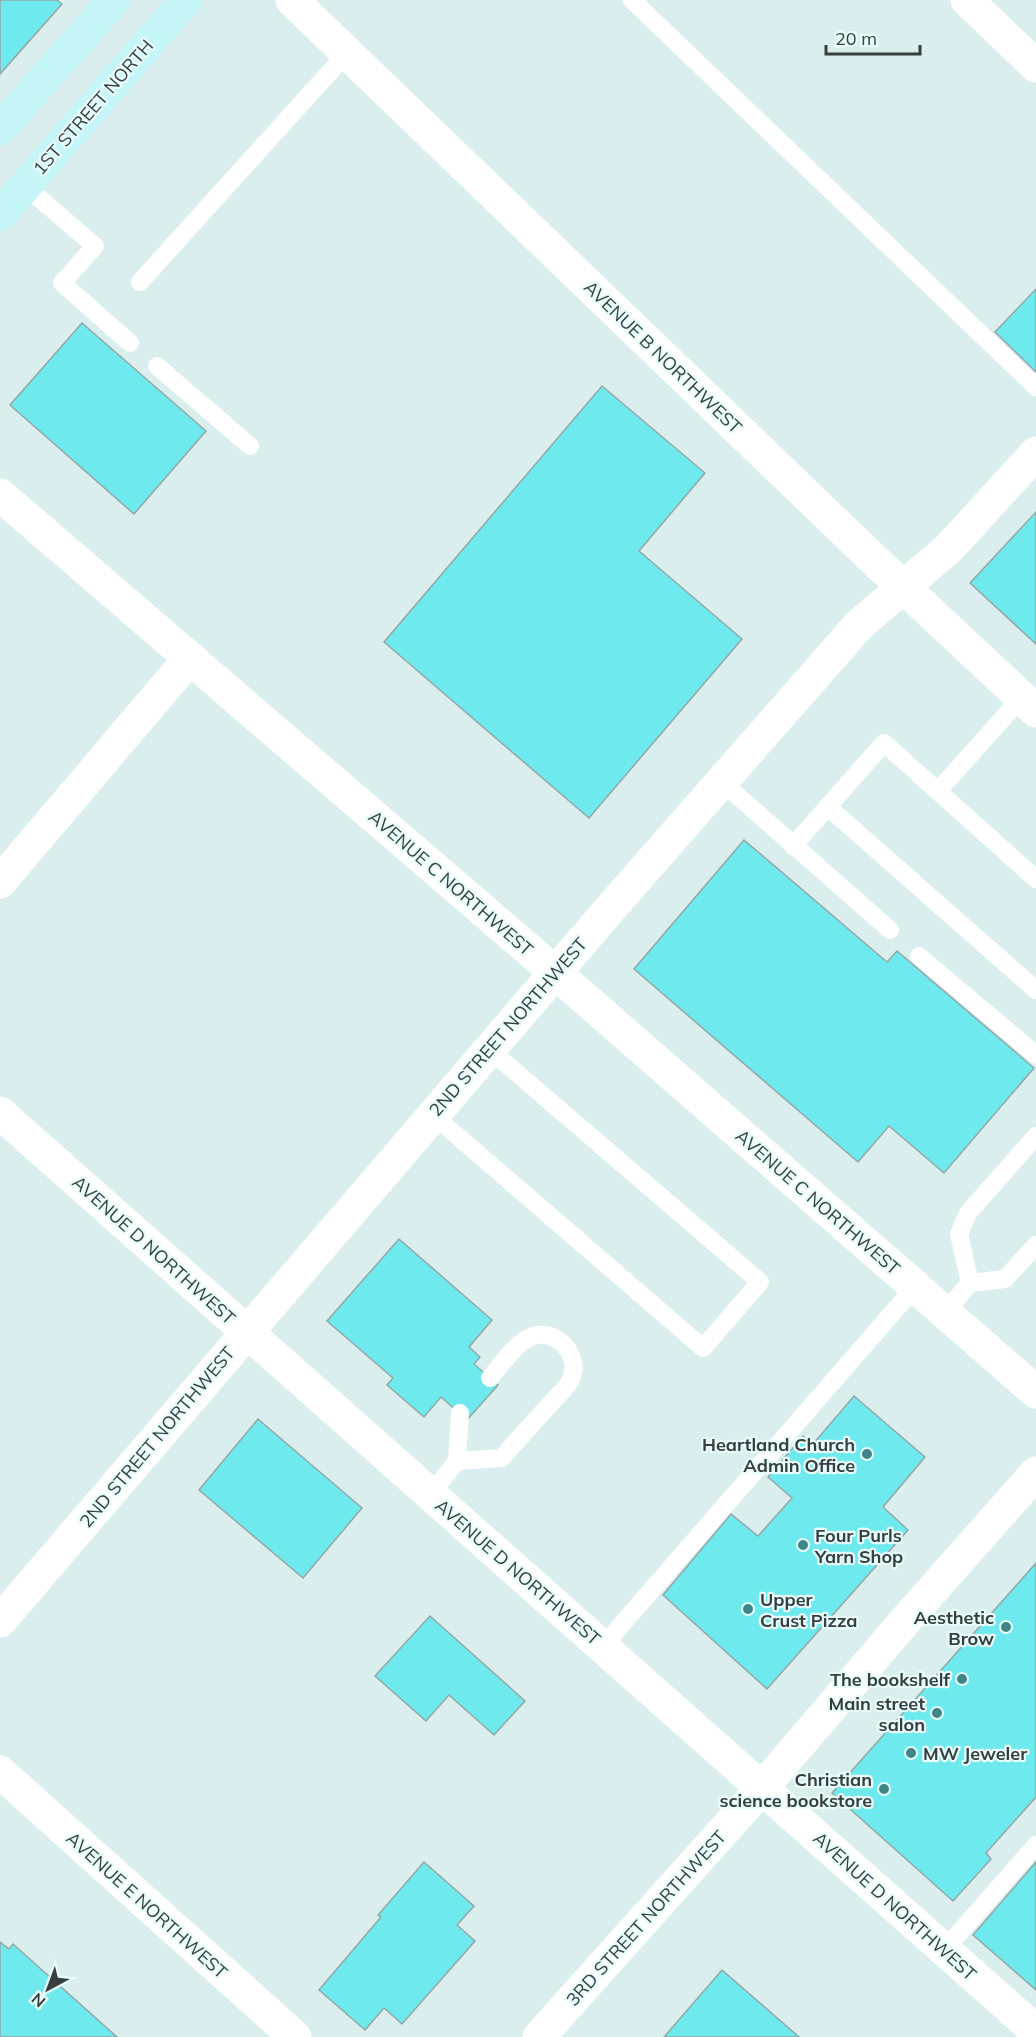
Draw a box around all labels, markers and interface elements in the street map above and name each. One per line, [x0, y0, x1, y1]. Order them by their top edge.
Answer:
scale bar [826, 18, 920, 56]
text: 20 m [835, 27, 877, 50]
street label: 1ST STREET NORTH [28, 34, 158, 180]
street label: AVENUE B NORTHWEST [579, 276, 747, 438]
street label: AVENUE C NORTHWEST [364, 805, 538, 961]
street label: 2ND STREET NORTHWEST [424, 933, 592, 1121]
street label: AVENUE C NORTHWEST [731, 1124, 905, 1280]
street label: AVENUE D NORTHWEST [68, 1171, 240, 1329]
street label: 2ND STREET NORTHWEST [74, 1342, 240, 1532]
place label: Heartland Church Admin Office [702, 1433, 855, 1477]
marker: Heartland Church Admin Office [860, 1447, 874, 1461]
street label: AVENUE D NORTHWEST [431, 1494, 606, 1650]
place label: Four Purls Yarn Shop [814, 1524, 903, 1568]
marker: Four Purls Yarn Shop [796, 1538, 810, 1552]
place label: Upper Crust Pizza [760, 1588, 858, 1632]
marker: Upper Crust Pizza [741, 1602, 755, 1616]
place label: Aesthetic Brow [914, 1606, 994, 1650]
marker: Aesthetic Brow [999, 1620, 1013, 1634]
place label: The bookshelf [830, 1668, 950, 1691]
marker: The bookshelf [955, 1672, 969, 1686]
place label: Main street salon [829, 1692, 925, 1736]
marker: Main street salon [930, 1706, 944, 1720]
place label: MW Jeweler [923, 1742, 1028, 1765]
marker: MW Jeweler [904, 1746, 918, 1760]
place label: Christian science bookstore [719, 1768, 872, 1812]
marker: Christian science bookstore [877, 1782, 891, 1796]
street label: 3RD STREET NORTHWEST [561, 1825, 731, 2011]
street label: AVENUE E NORTHWEST [62, 1827, 232, 1984]
street label: AVENUE D NORTHWEST [809, 1827, 981, 1985]
north arrow [18, 1959, 78, 2019]
text: N [27, 1989, 49, 2012]

